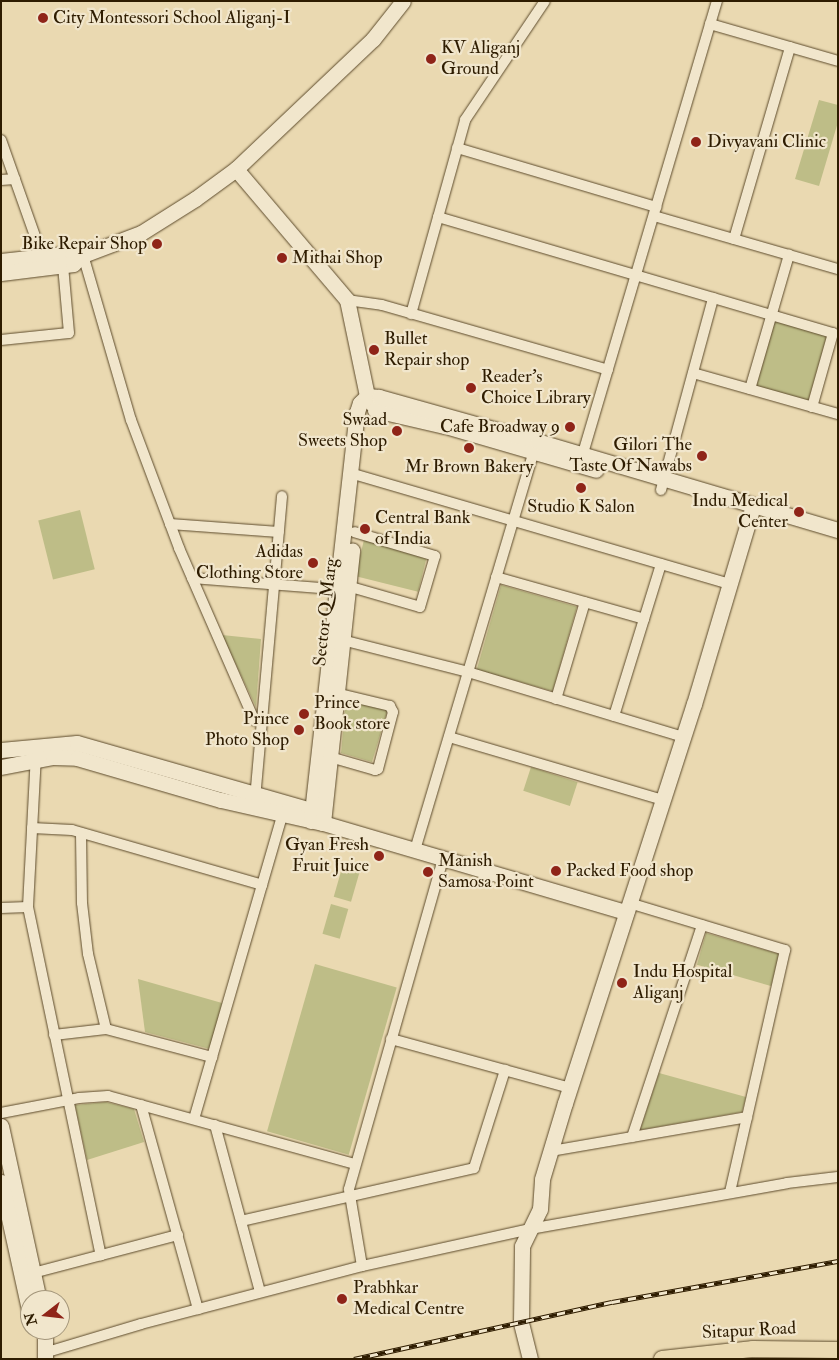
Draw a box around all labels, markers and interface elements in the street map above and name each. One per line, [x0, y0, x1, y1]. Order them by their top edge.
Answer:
place label: City Montessori School Aliganj-I [53, 7, 291, 29]
marker: City Montessori School Aliganj-I [37, 12, 49, 24]
place label: KV Aliganj Ground [441, 38, 520, 80]
marker: KV Aliganj Ground [425, 53, 437, 65]
place label: Divyavani Clinic [707, 131, 826, 153]
marker: Divyavani Clinic [689, 135, 703, 149]
place label: Bike Repair Shop [22, 233, 147, 255]
marker: Bike Repair Shop [151, 238, 163, 250]
place label: Mithai Shop [292, 247, 383, 269]
marker: Mithai Shop [276, 252, 288, 264]
place label: Bullet Repair shop [384, 329, 469, 372]
marker: Bullet Repair shop [368, 344, 380, 356]
place label: Reader's Choice Library [481, 367, 591, 409]
marker: Reader's Choice Library [465, 382, 477, 394]
place label: Swaad Sweets Shop [298, 410, 387, 452]
place label: Cafe Broadway 9 [440, 416, 560, 438]
marker: Cafe Broadway 9 [564, 421, 576, 433]
marker: Swaad Sweets Shop [391, 425, 403, 437]
place label: Gilori The Taste Of Nawabs [569, 435, 692, 478]
marker: Mr Brown Bakery [463, 442, 475, 454]
marker: Gilori The Taste Of Nawabs [696, 450, 708, 462]
place label: Mr Brown Bakery [405, 456, 533, 478]
marker: Studio K Salon [575, 482, 587, 494]
place label: Indu Medical Center [692, 491, 788, 534]
place label: Studio K Salon [527, 496, 635, 518]
marker: Indu Medical Center [792, 505, 806, 519]
place label: Central Bank of India [375, 508, 470, 550]
marker: Central Bank of India [359, 523, 371, 535]
place label: Adidas Clothing Store [196, 542, 303, 584]
marker: Adidas Clothing Store [307, 557, 319, 569]
street label: Sector Q Marg [310, 557, 342, 667]
place label: Prince Book store [314, 693, 390, 736]
marker: Prince Book store [298, 708, 310, 720]
place label: Prince Photo Shop [205, 709, 289, 752]
marker: Prince Photo Shop [293, 724, 305, 736]
place label: Gyan Fresh Fruit Juice [285, 835, 369, 878]
marker: Gyan Fresh Fruit Juice [373, 850, 385, 862]
place label: Manish Samosa Point [438, 851, 534, 894]
place label: Packed Food shop [566, 860, 693, 882]
marker: Packed Food shop [550, 865, 562, 877]
marker: Manish Samosa Point [422, 866, 434, 878]
place label: Indu Hospital Aliganj [633, 962, 732, 1004]
marker: Indu Hospital Aliganj [615, 976, 629, 990]
place label: Prabhkar Medical Centre [353, 1278, 464, 1320]
north arrow [20, 1290, 70, 1340]
marker: Prabhkar Medical Centre [335, 1292, 349, 1306]
text: N [21, 1311, 41, 1327]
street label: Sitapur Road [701, 1318, 797, 1344]

